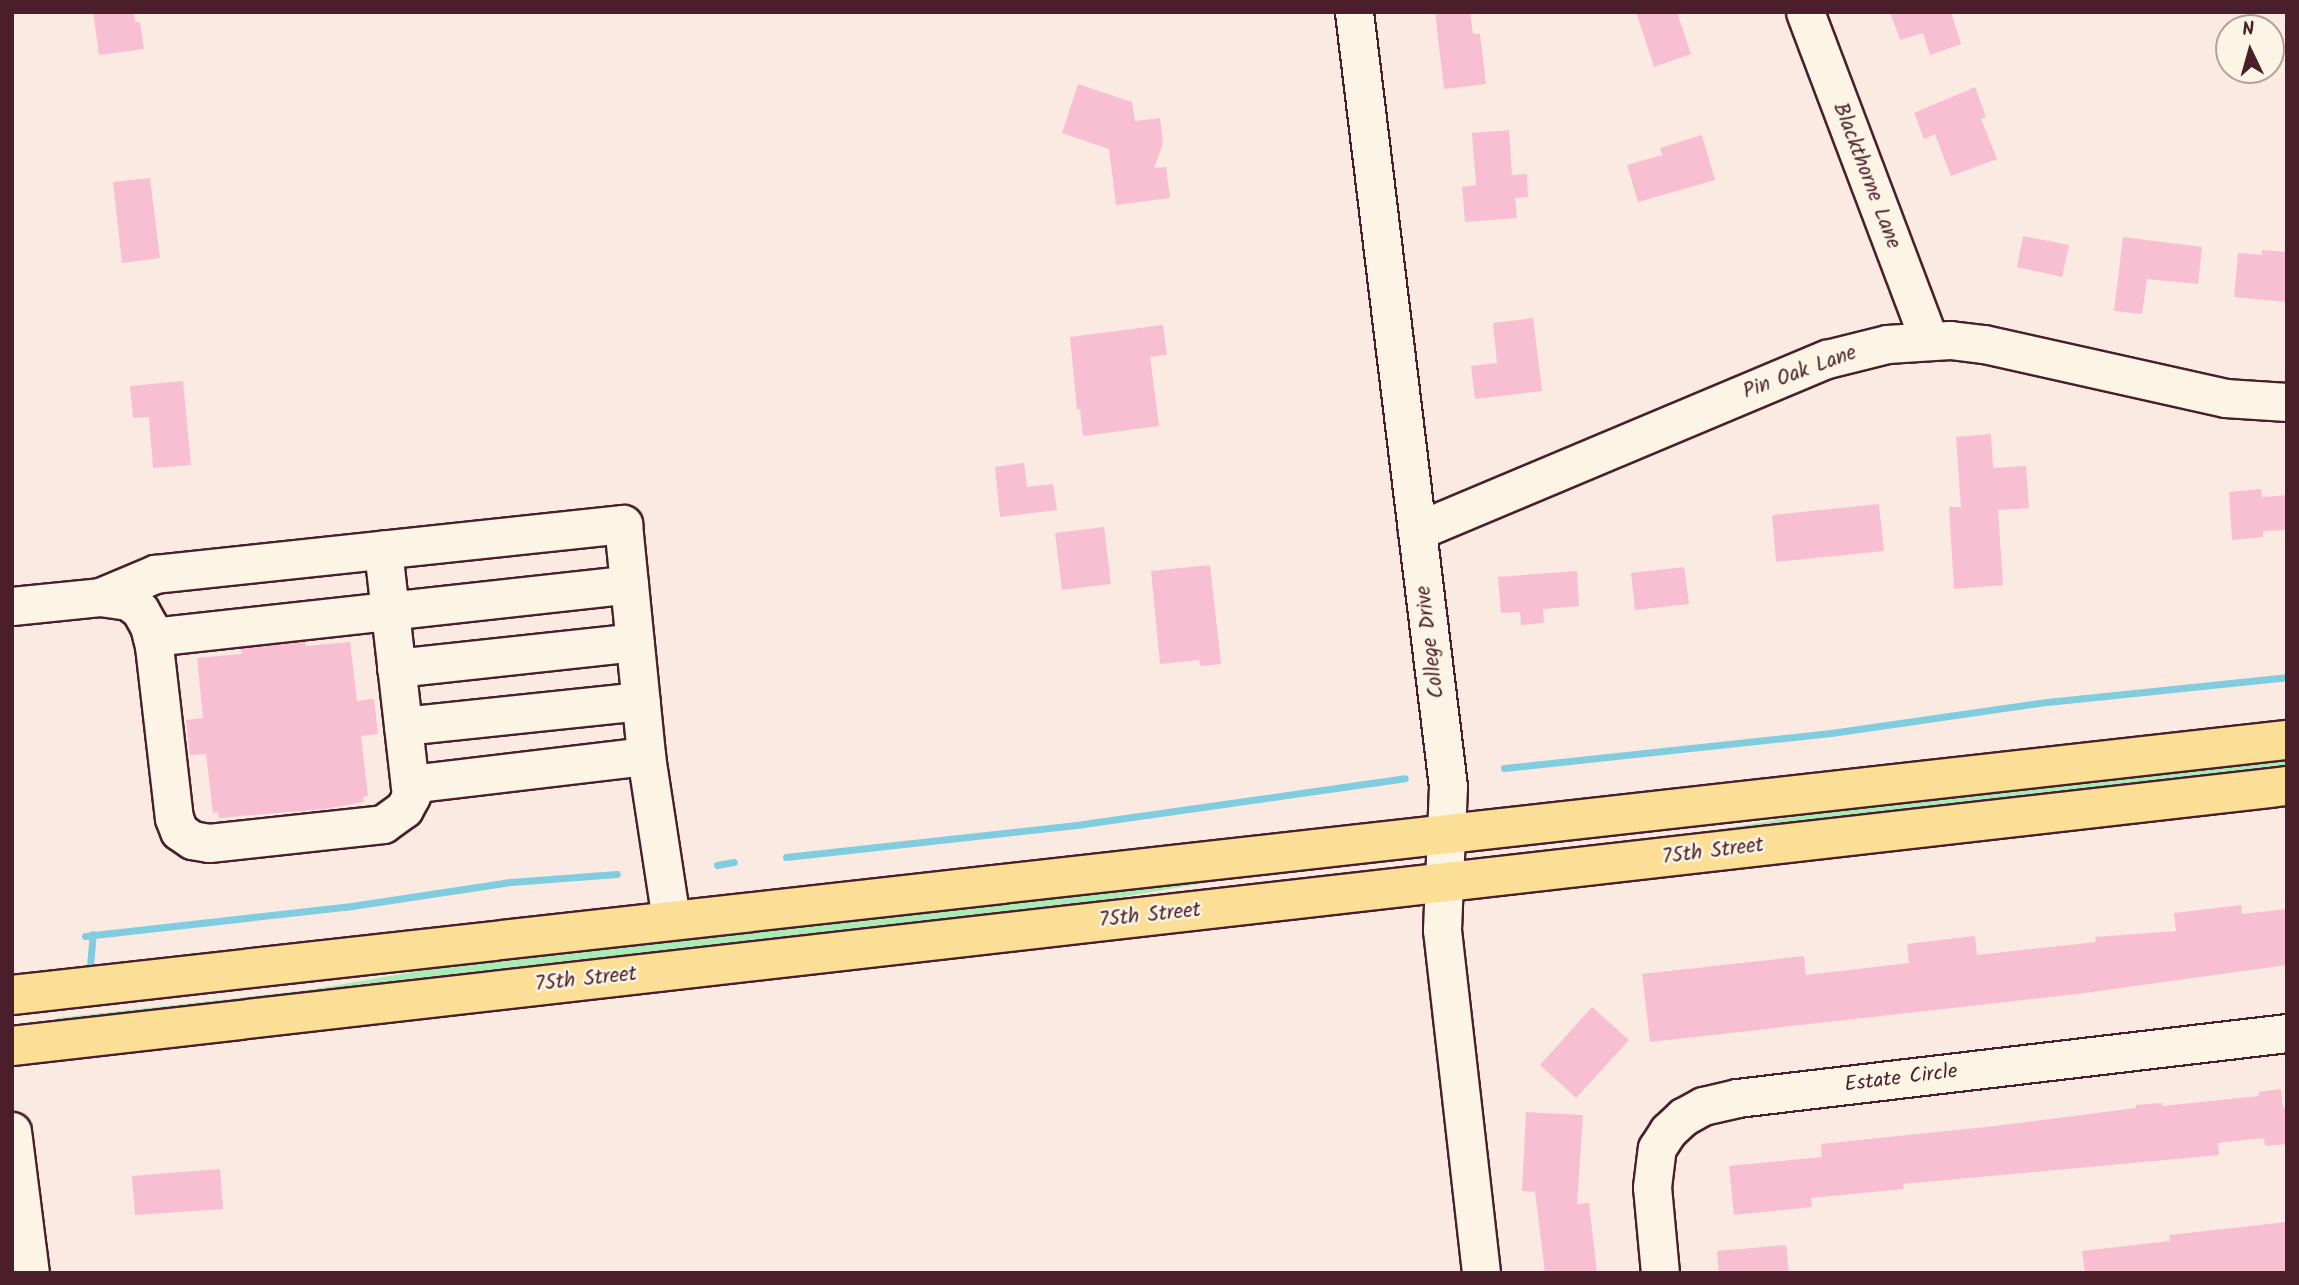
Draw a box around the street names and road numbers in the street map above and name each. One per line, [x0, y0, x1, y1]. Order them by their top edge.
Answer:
street label: Blackthorne Lane [1827, 99, 1905, 253]
street label: Pin Oak Lane [1740, 341, 1860, 405]
street label: College Drive [1412, 584, 1450, 700]
street label: 75th Street [1661, 833, 1765, 871]
street label: 75th Street [1098, 898, 1202, 934]
street label: 75th Street [534, 962, 638, 998]
street label: Estate Circle [1843, 1060, 1959, 1098]

